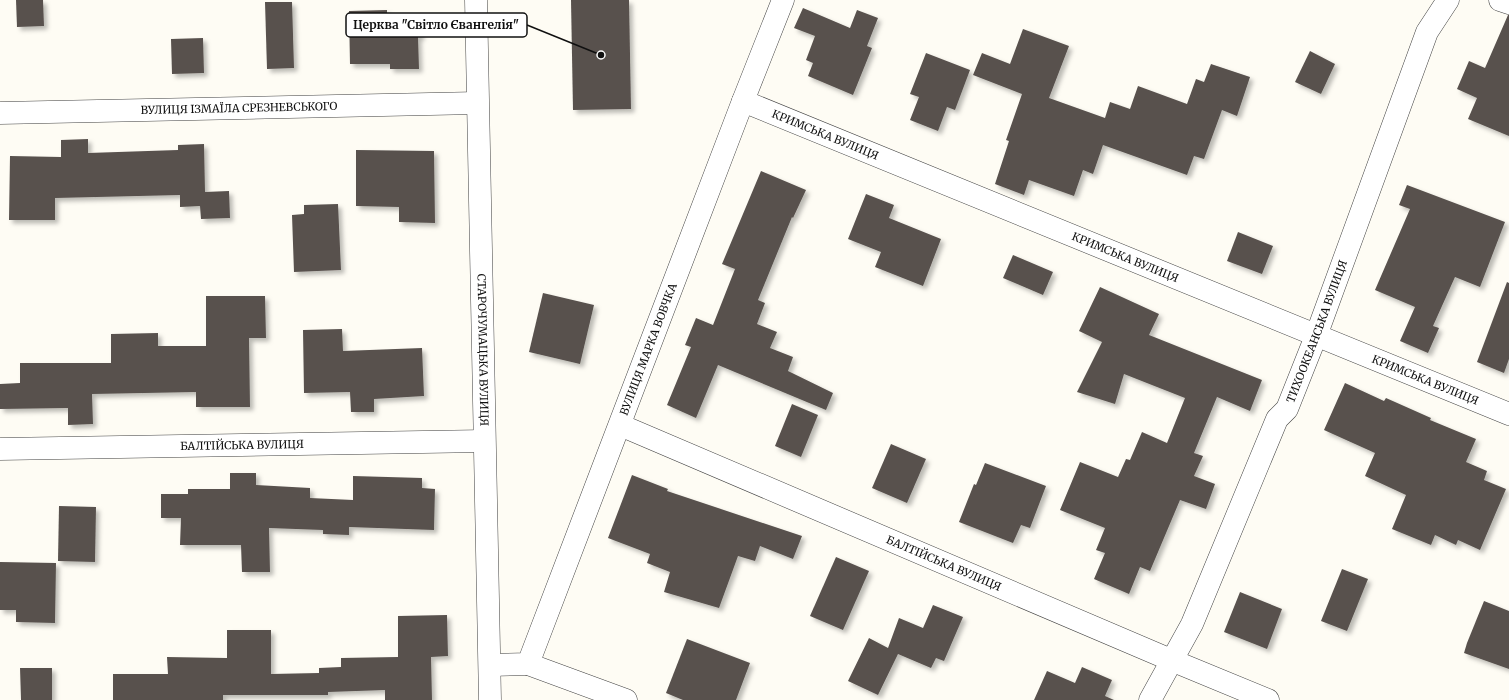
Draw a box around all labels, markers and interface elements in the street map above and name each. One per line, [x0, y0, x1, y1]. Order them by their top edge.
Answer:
callout: Церква "Світло Євангелія" [346, 13, 527, 37]
text: Церква "Світло Євангелія" [353, 17, 519, 32]
street label: ВУЛИЦЯ ІЗМАЇЛА СРЕЗНЕВСЬКОГО [140, 99, 337, 117]
street label: КРИМСЬКА ВУЛИЦЯ [770, 107, 881, 163]
street label: КРИМСЬКА ВУЛИЦЯ [1070, 229, 1181, 285]
street label: ТИХООКЕАНСЬКА ВУЛИЦЯ [1283, 258, 1350, 405]
street label: СТАРОЧУМАЦЬКА ВУЛИЦЯ [474, 274, 492, 426]
street label: ВУЛИЦЯ МАРКА ВОВЧКА [617, 281, 680, 417]
street label: КРИМСЬКА ВУЛИЦЯ [1370, 352, 1481, 408]
street label: БАЛТІЙСЬКА ВУЛИЦЯ [180, 437, 304, 453]
street label: БАЛТІЙСЬКА ВУЛИЦЯ [884, 532, 1003, 594]

